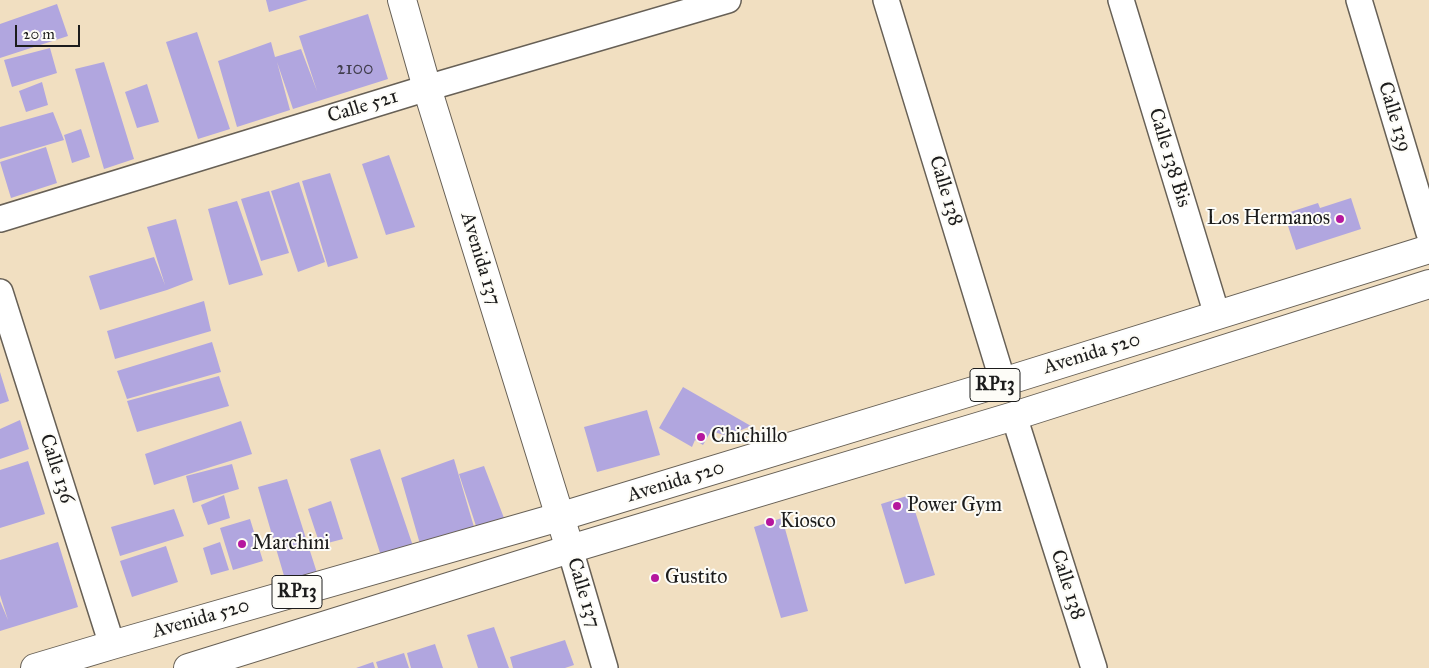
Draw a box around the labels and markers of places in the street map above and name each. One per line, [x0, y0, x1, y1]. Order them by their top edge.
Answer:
place label: Los Hermanos [1207, 207, 1330, 231]
marker: Los Hermanos [1334, 213, 1346, 225]
place label: Chichillo [711, 425, 787, 449]
marker: Chichillo [695, 431, 707, 443]
place label: Power Gym [907, 494, 1002, 518]
marker: Power Gym [891, 500, 903, 512]
place label: Kiosco [780, 510, 836, 534]
marker: Kiosco [764, 516, 776, 528]
place label: Marchini [252, 532, 330, 556]
marker: Marchini [236, 538, 248, 550]
place label: Gustito [665, 566, 727, 590]
marker: Gustito [649, 572, 661, 584]

